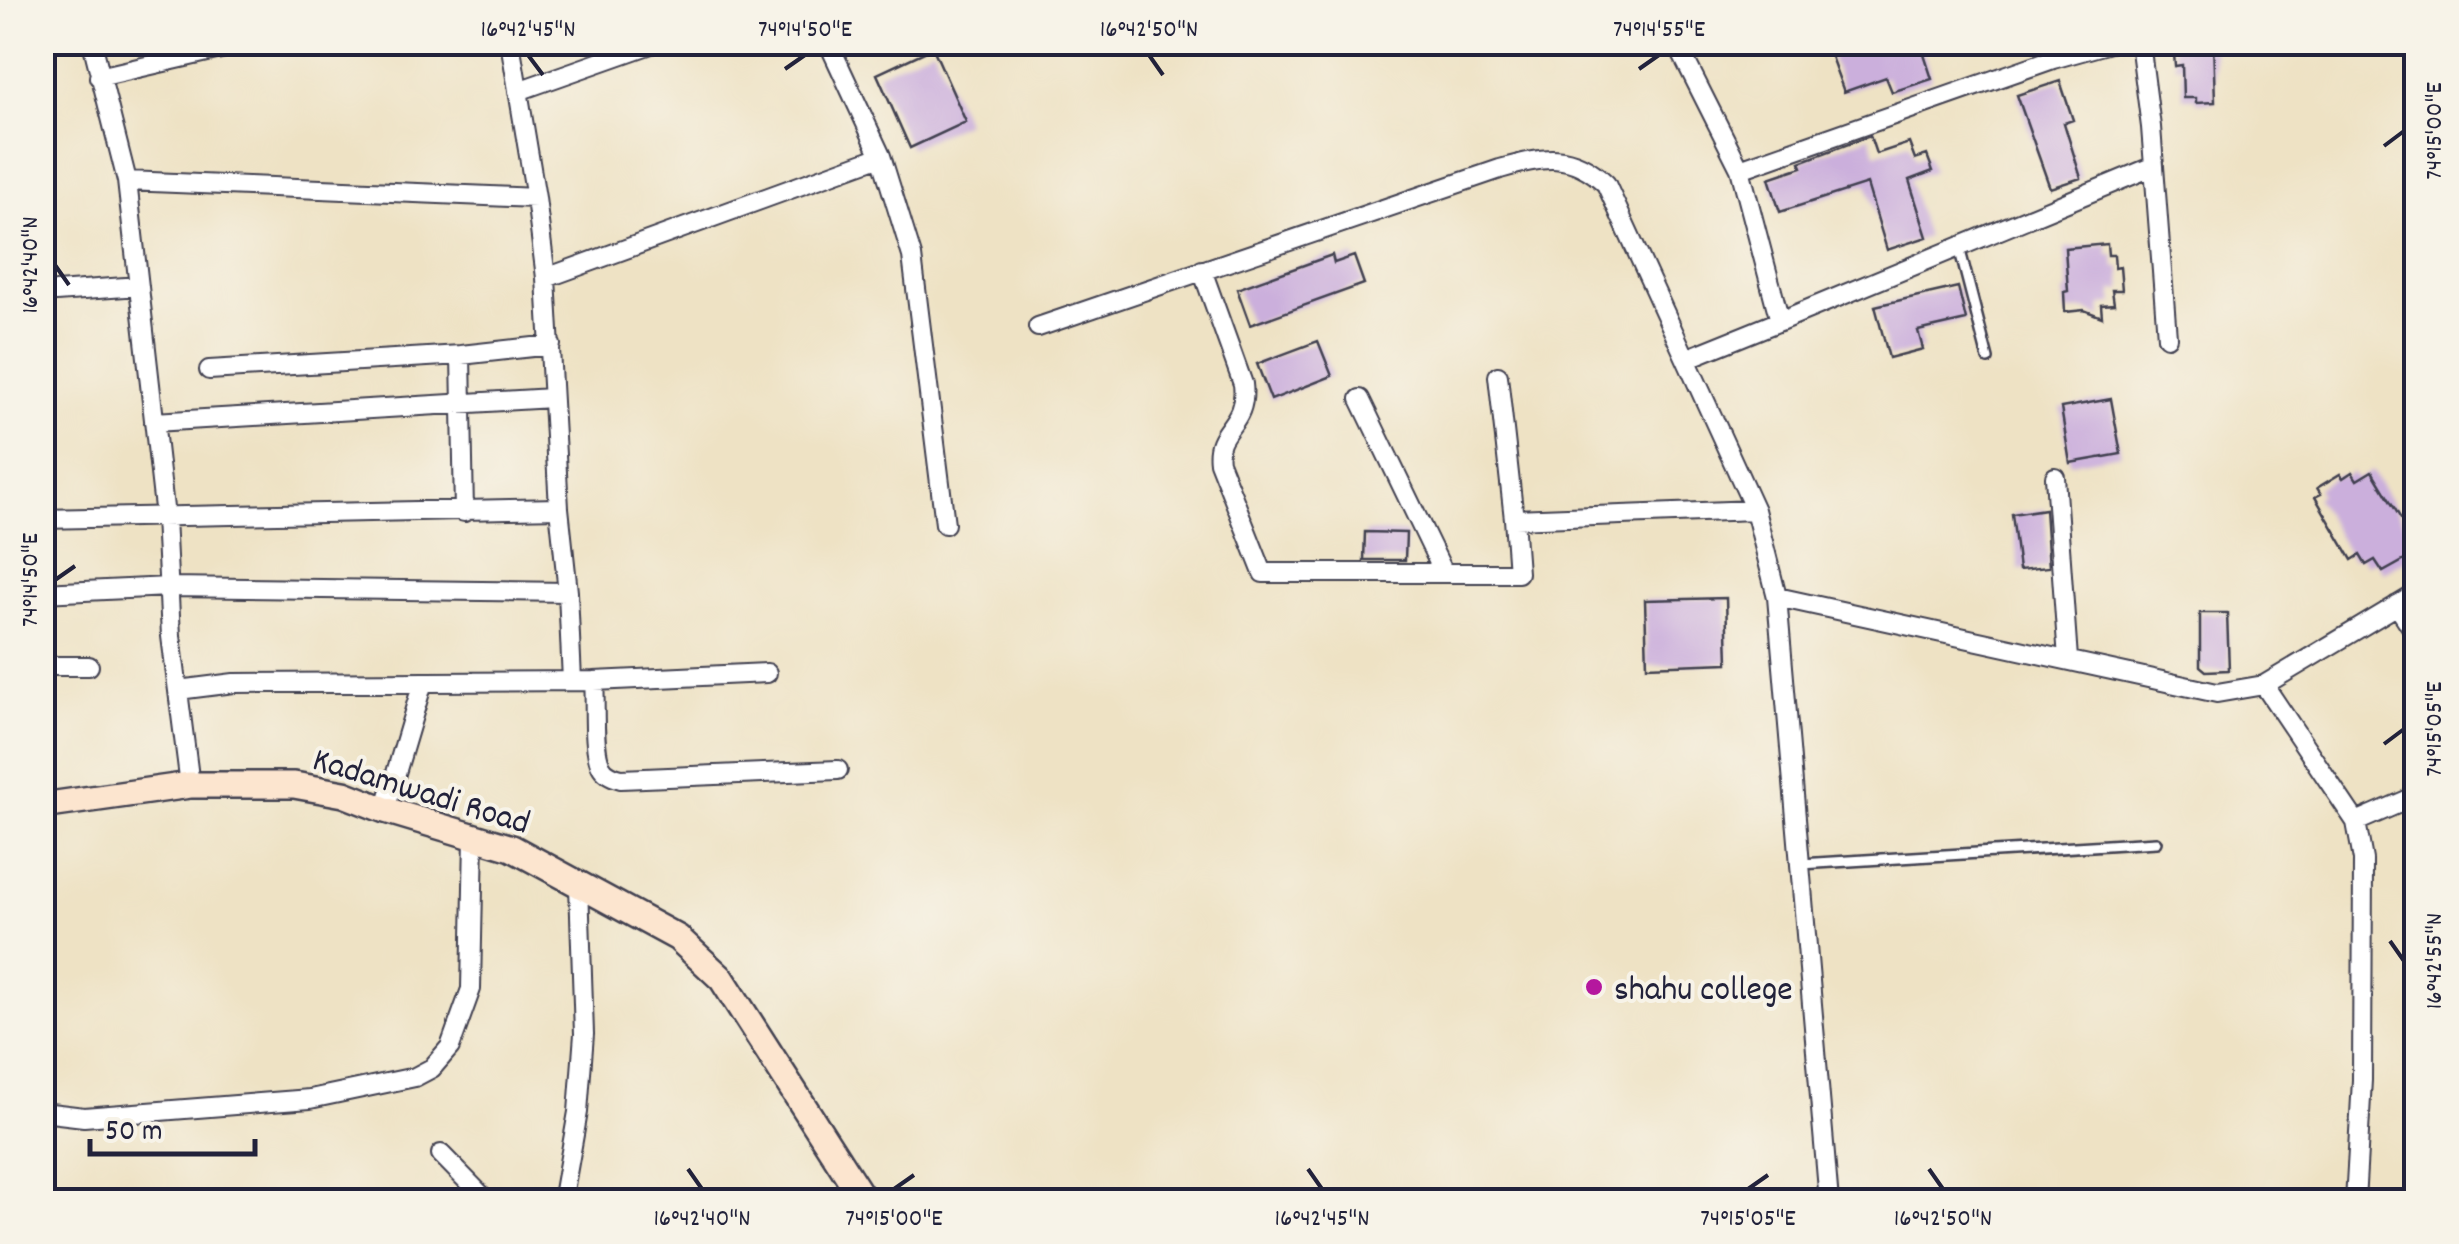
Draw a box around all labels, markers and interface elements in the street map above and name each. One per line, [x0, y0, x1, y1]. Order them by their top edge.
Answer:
text: 16°42'45"N [480, 13, 576, 49]
text: 74°14'50"E [758, 13, 853, 49]
text: 16°42'50"N [1100, 13, 1198, 49]
text: 74°14'55"E [1613, 13, 1706, 49]
text: 74°15'00"E [2418, 82, 2454, 180]
text: 16°42'40"N [14, 216, 50, 314]
text: 74°14'50"E [14, 532, 50, 627]
text: 74°15'05"E [2418, 681, 2454, 777]
street label: Kadamwadi Road [306, 737, 535, 851]
text: 16°42'55"N [2418, 913, 2454, 1009]
place label: shahu college [1614, 967, 1793, 1017]
marker: shahu college [1583, 976, 1605, 998]
scale bar [90, 1094, 255, 1156]
text: 50 m [105, 1112, 163, 1155]
text: 16°42'40"N [653, 1202, 751, 1238]
text: 74°15'00"E [845, 1202, 943, 1238]
text: 16°42'45"N [1274, 1202, 1370, 1238]
text: 74°15'05"E [1700, 1202, 1796, 1238]
text: 16°42'50"N [1894, 1202, 1992, 1238]

